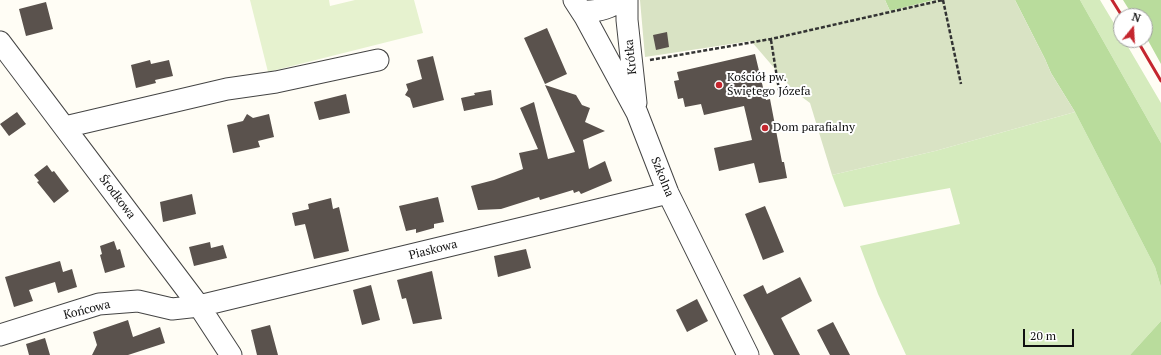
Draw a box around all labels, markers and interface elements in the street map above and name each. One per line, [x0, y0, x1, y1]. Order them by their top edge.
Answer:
north arrow [1113, 8, 1153, 48]
text: N [1130, 10, 1143, 25]
street label: Krótka [622, 39, 640, 75]
place label: Kościół pw. Świętego Józefa [727, 71, 811, 99]
marker: Kościół pw. Świętego Józefa [714, 80, 724, 90]
place label: Dom parafialny [773, 121, 855, 135]
marker: Dom parafialny [760, 123, 770, 133]
street label: Szkolna [648, 155, 676, 199]
street label: Środkowa [96, 172, 138, 222]
street label: Piaskowa [407, 237, 459, 263]
street label: Końcowa [62, 297, 112, 323]
scale bar [1025, 321, 1076, 347]
text: 20 m [1030, 328, 1056, 343]

